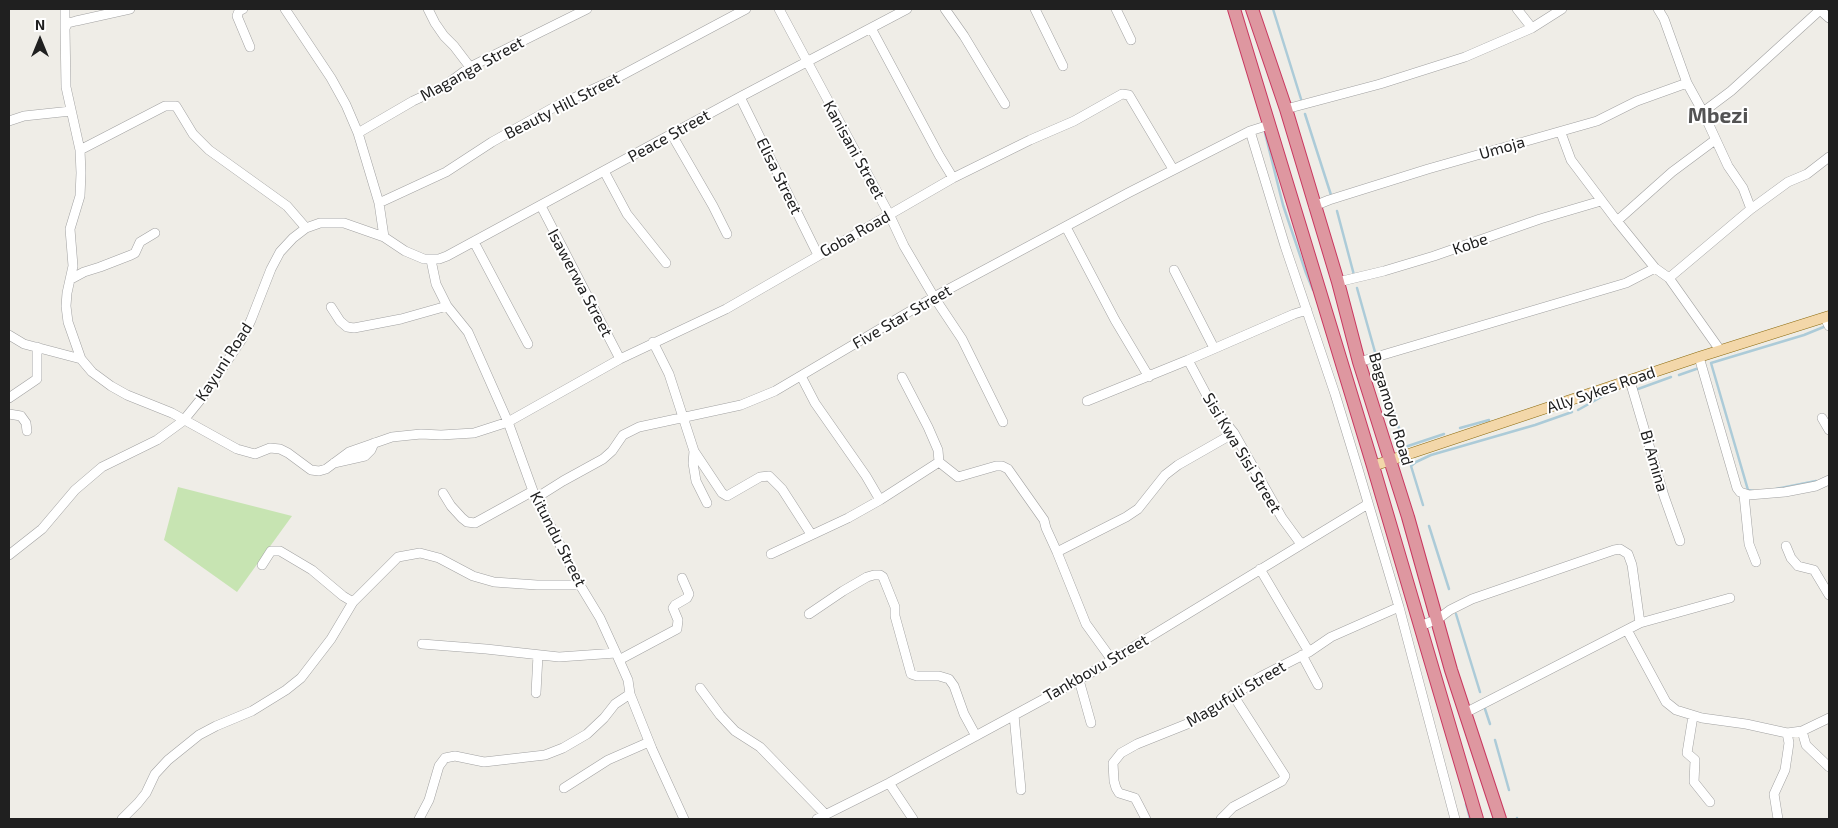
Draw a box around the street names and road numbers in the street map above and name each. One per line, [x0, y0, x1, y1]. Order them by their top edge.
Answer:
street label: Maganga Street [417, 33, 527, 105]
street label: Beauty Hill Street [501, 69, 623, 143]
street label: Kanisani Street [819, 97, 889, 203]
street label: Peace Street [625, 106, 713, 166]
street label: Umoja [1477, 132, 1527, 164]
street label: Elisa Street [752, 135, 806, 217]
street label: Goba Road [816, 207, 894, 261]
street label: Isawerwa Street [544, 226, 616, 340]
street label: Kobe [1450, 229, 1490, 259]
street label: Five Star Street [849, 281, 955, 353]
street label: Kayuni Road [192, 319, 256, 405]
street label: Bagamoyo Road [1365, 350, 1417, 468]
street label: Ally Sykes Road [1544, 362, 1658, 418]
street label: Sisi Kwa Sisi Street [1199, 390, 1285, 516]
street label: Bi Amina [1636, 428, 1672, 494]
street label: Kitundu Street [526, 488, 590, 590]
street label: Tankbovu Street [1040, 630, 1152, 706]
street label: Magufuli Street [1183, 657, 1289, 731]

